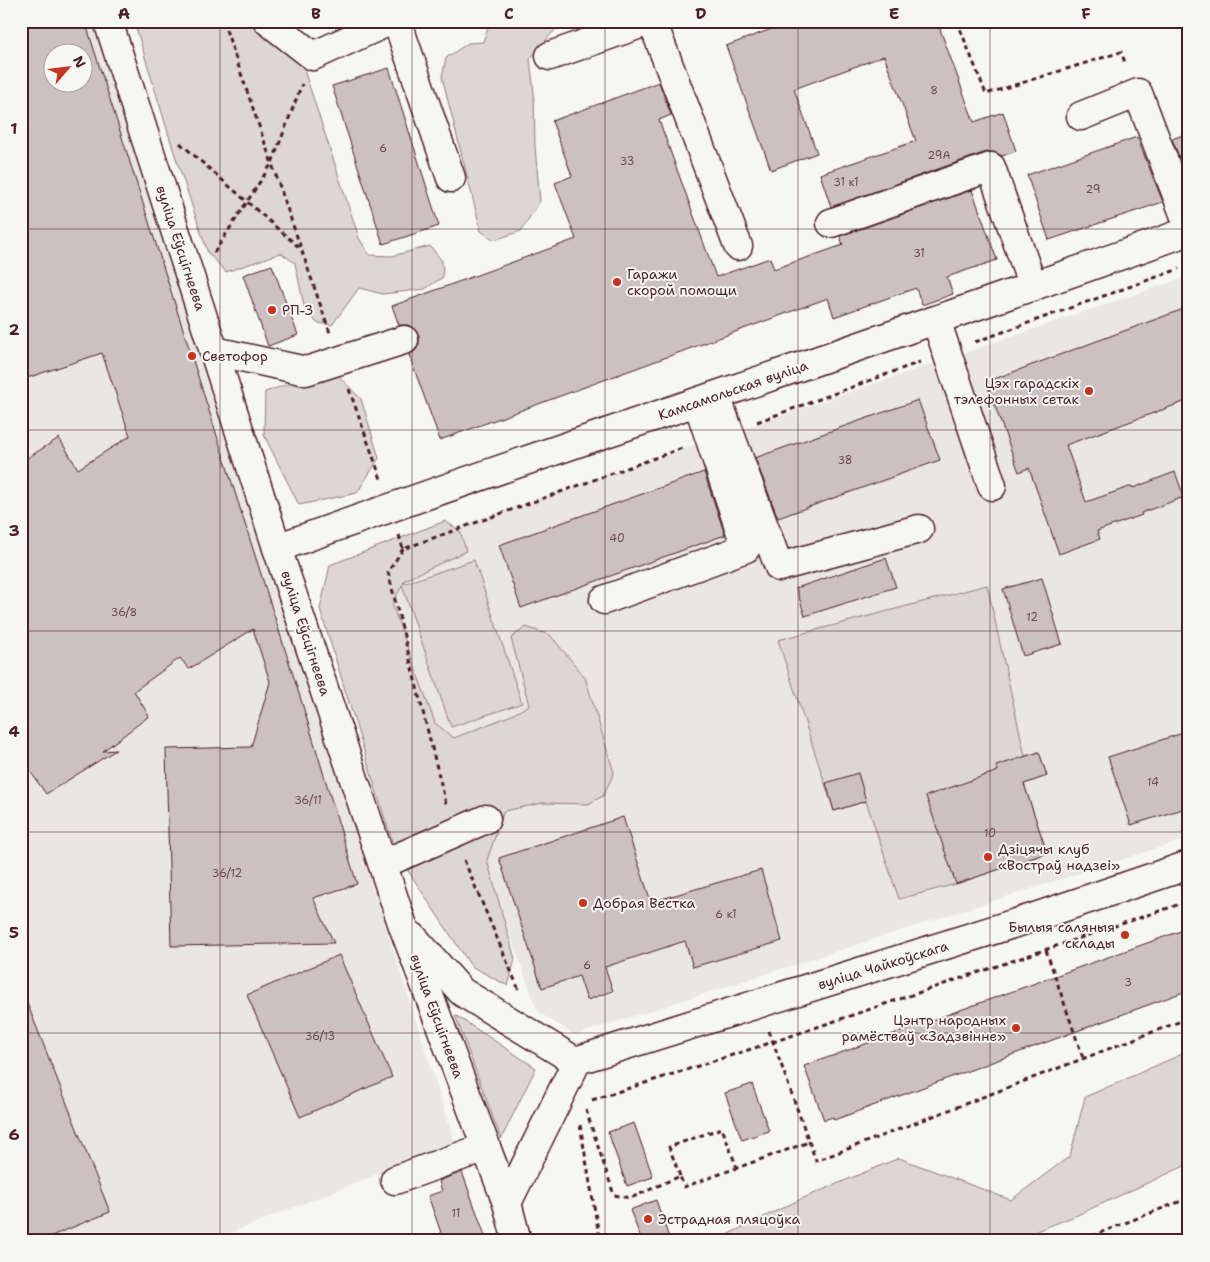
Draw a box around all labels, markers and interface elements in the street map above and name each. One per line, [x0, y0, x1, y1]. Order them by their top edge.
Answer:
text: A [118, 3, 130, 24]
text: B [311, 3, 321, 24]
text: C [504, 3, 514, 24]
text: D [695, 3, 707, 24]
text: E [889, 3, 899, 24]
text: F [1081, 3, 1091, 24]
north arrow [42, 42, 92, 92]
text: N [69, 53, 90, 71]
house number: 8 [930, 83, 938, 98]
text: 1 [10, 118, 18, 139]
house number: 6 [379, 141, 387, 156]
house number: 29А [928, 148, 950, 163]
house number: 33 [620, 154, 634, 169]
house number: 31 к1 [833, 175, 859, 190]
house number: 29 [1086, 182, 1100, 197]
street label: вуліца Еўсцігнеева [152, 183, 210, 313]
house number: 31 [913, 246, 925, 261]
place label: Гаражи скорой помощи [627, 265, 737, 299]
marker: Гаражи скорой помощи [611, 276, 623, 288]
place label: РП-3 [282, 301, 313, 319]
marker: РП-3 [266, 304, 278, 316]
text: 2 [8, 319, 20, 340]
place label: Светофор [202, 347, 268, 365]
marker: Светофор [186, 350, 198, 362]
street label: Камсамольская вуліца [656, 356, 811, 424]
place label: Цэх гарадскіх тэлефонных сетак [954, 374, 1080, 408]
marker: Цэх гарадскіх тэлефонных сетак [1083, 385, 1095, 397]
house number: 38 [837, 453, 853, 468]
text: 3 [8, 520, 20, 541]
house number: 40 [609, 531, 625, 546]
street label: вуліца Еўсцігнеева [277, 568, 335, 698]
house number: 36/8 [111, 605, 137, 620]
house number: 12 [1026, 610, 1038, 625]
text: 4 [8, 721, 20, 742]
house number: 14 [1147, 775, 1159, 790]
house number: 36/11 [294, 793, 322, 808]
house number: 10 [984, 826, 996, 841]
place label: Дзіцячы клуб «Востраў надзеі» [998, 840, 1120, 874]
marker: Дзіцячы клуб «Востраў надзеі» [982, 851, 994, 863]
house number: 36/12 [212, 866, 242, 881]
place label: Добрая Вестка [593, 894, 695, 912]
marker: Добрая Вестка [577, 897, 589, 909]
house number: 6 к1 [715, 907, 737, 922]
place label: Былыя саляныя склады [1008, 918, 1115, 952]
text: 5 [9, 922, 19, 943]
marker: Былыя саляныя склады [1119, 929, 1131, 941]
street label: вуліца Чайкоўскага [816, 936, 951, 993]
street label: вуліца Еўсцігнеева [406, 952, 468, 1081]
house number: 6 [583, 958, 591, 973]
house number: 3 [1124, 975, 1132, 990]
place label: Цэнтр народных рамёстваў «Задзвінне» [842, 1011, 1006, 1045]
marker: Цэнтр народных рамёстваў «Задзвінне» [1010, 1022, 1022, 1034]
house number: 36/13 [305, 1029, 335, 1044]
text: 6 [8, 1124, 20, 1145]
house number: 11 [452, 1206, 460, 1221]
place label: Эстрадная пляцоўка [658, 1210, 800, 1228]
marker: Эстрадная пляцоўка [642, 1213, 654, 1225]

